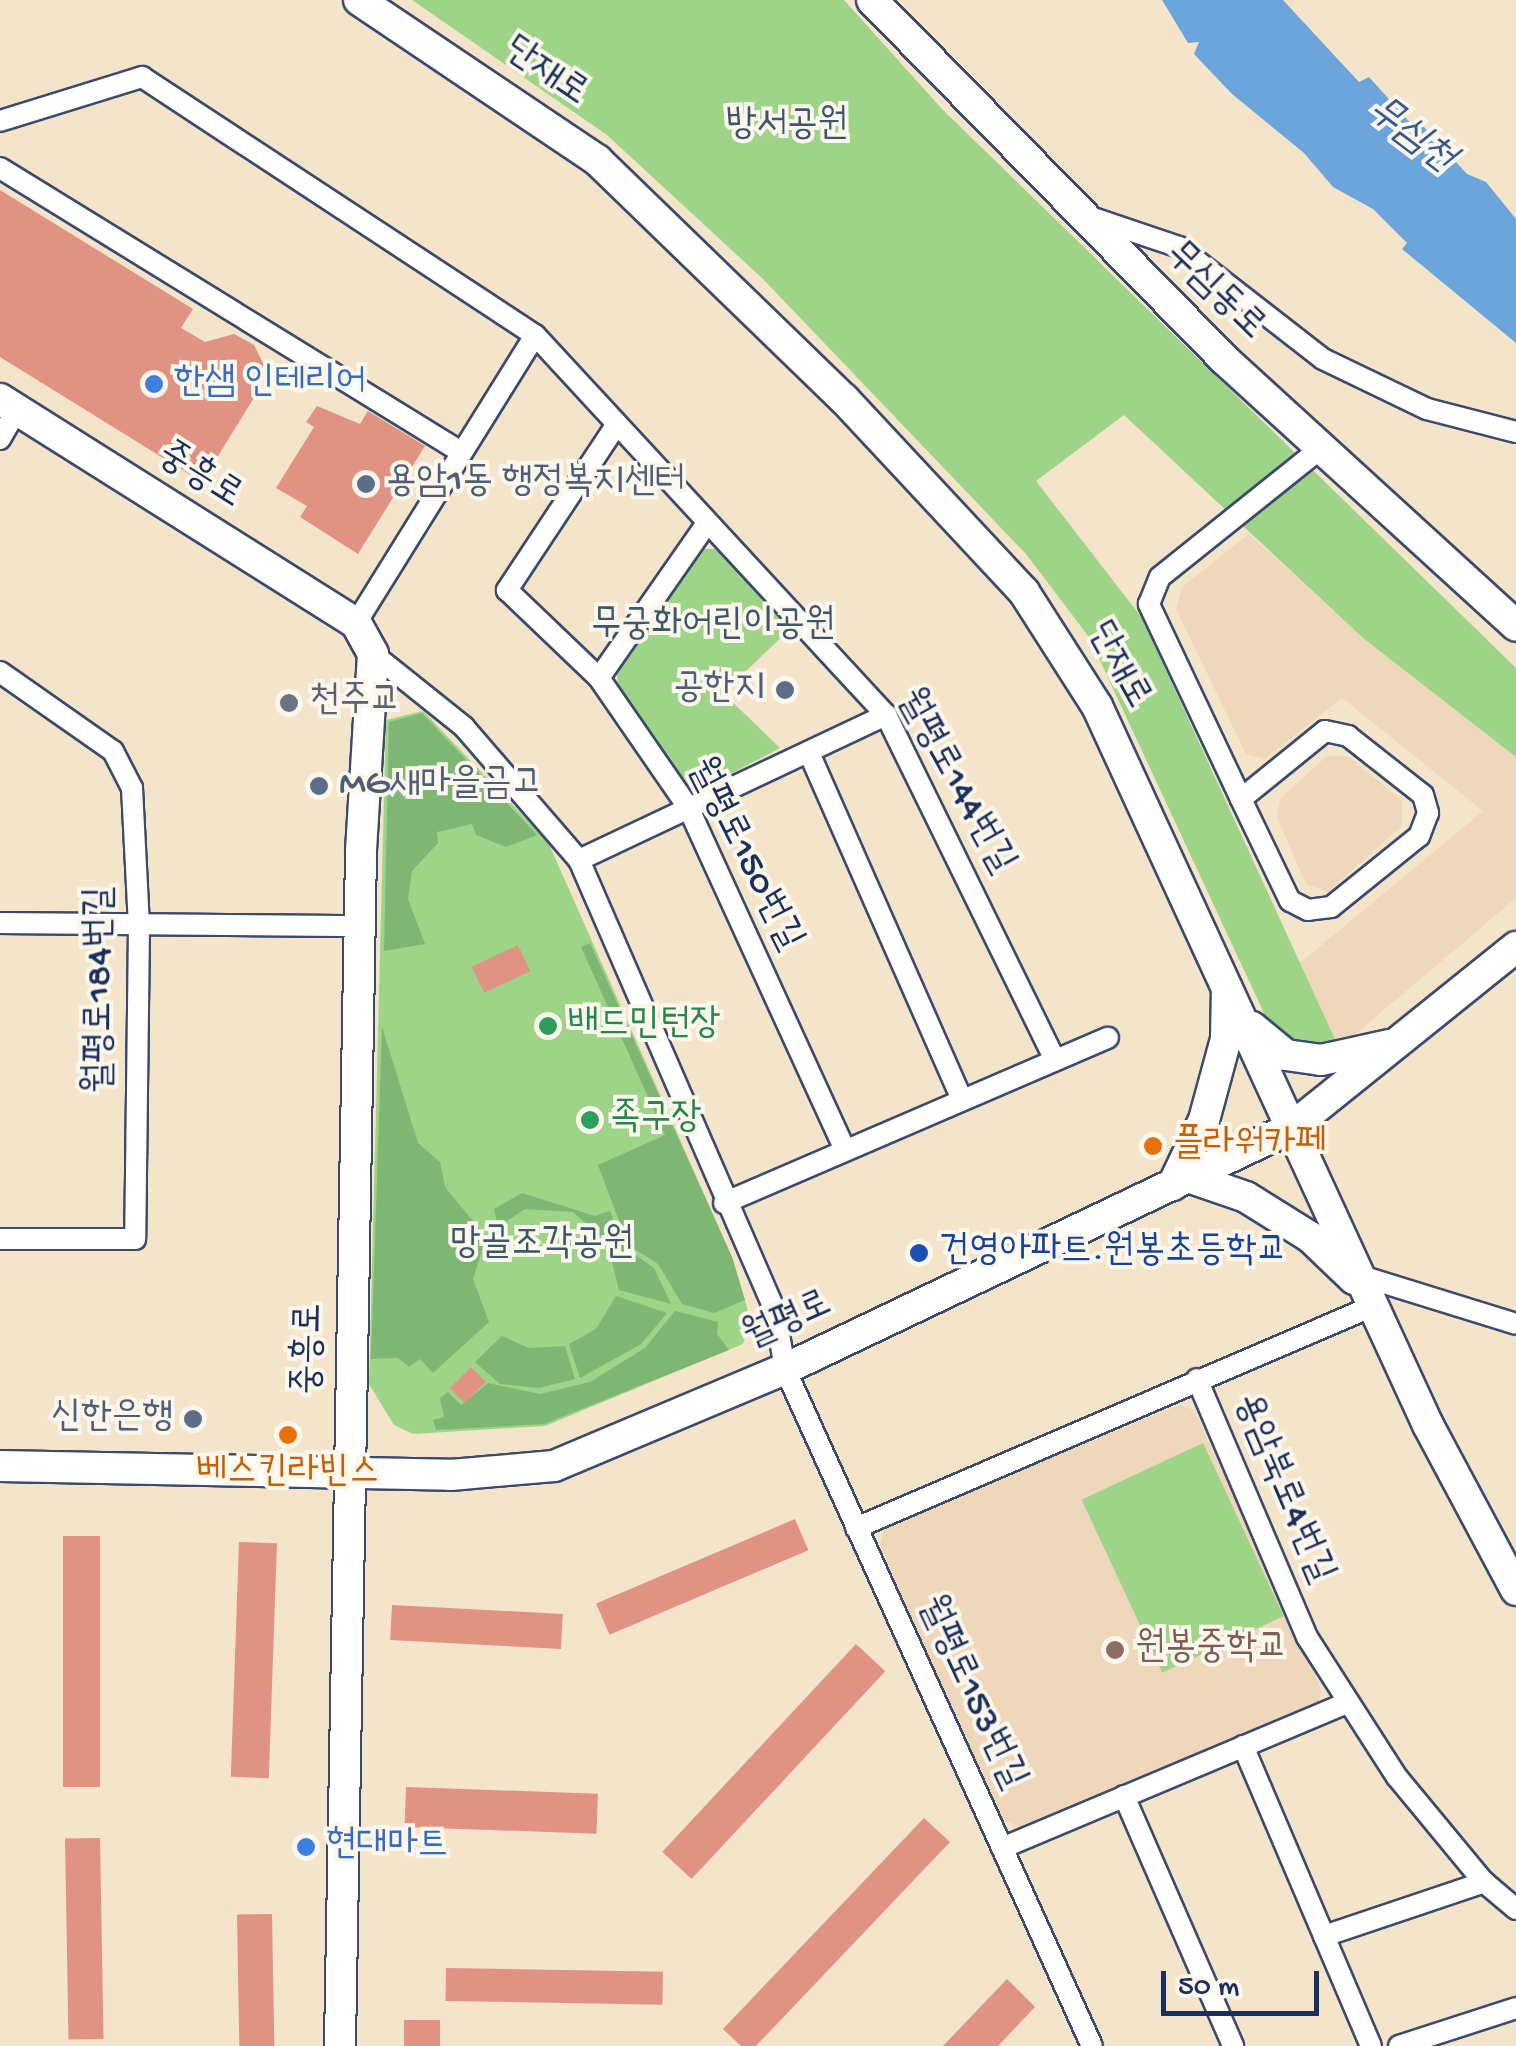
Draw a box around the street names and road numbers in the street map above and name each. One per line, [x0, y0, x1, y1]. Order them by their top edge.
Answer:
street label: 단재로 [494, 28, 596, 118]
street label: 무심동로 [1154, 233, 1274, 351]
street label: 중흥로 [148, 433, 250, 521]
street label: 단재로 [1075, 615, 1159, 717]
street label: 월평로144번길 [885, 682, 1023, 882]
street label: 월평로150번길 [675, 751, 811, 959]
street label: 월평로184번길 [79, 886, 125, 1094]
street label: 월평로 [737, 1283, 839, 1361]
street label: 중흥로 [287, 1303, 335, 1395]
street label: 용암북로4번길 [1222, 1387, 1342, 1591]
street label: 월평로153번길 [905, 1589, 1035, 1797]

